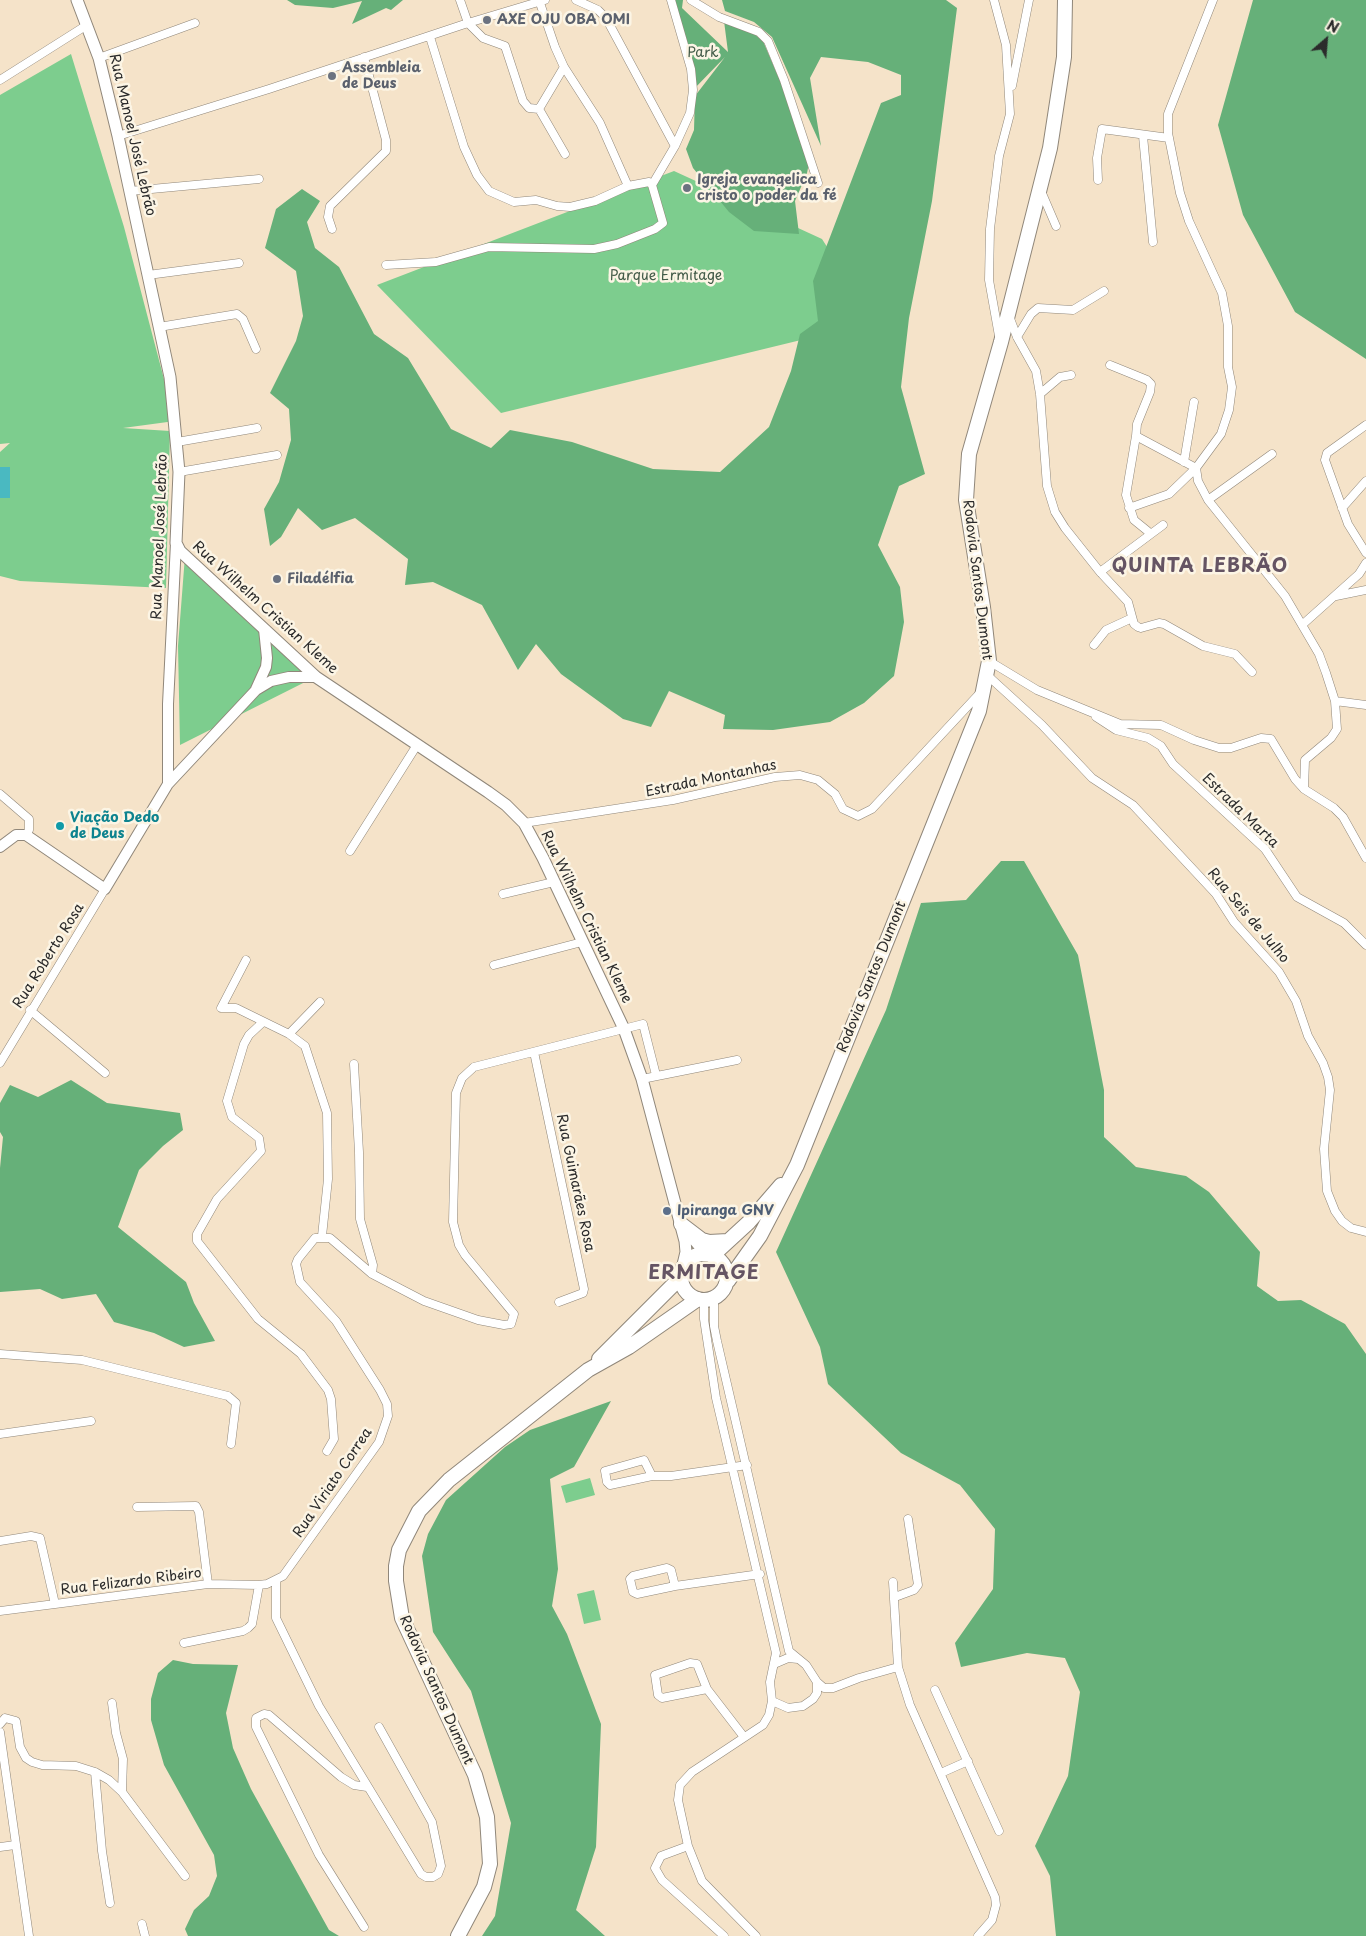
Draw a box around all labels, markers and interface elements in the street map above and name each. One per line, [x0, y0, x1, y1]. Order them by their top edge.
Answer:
place label: AXE OJU OBA OMI [497, 12, 630, 28]
marker: AXE OJU OBA OMI [481, 14, 493, 26]
text: N [1323, 14, 1343, 38]
north arrow [1301, 15, 1351, 65]
park label: Park [687, 45, 719, 61]
street label: Rua Manoel José Lebrão [105, 52, 159, 218]
place label: Assembleia de Deus [342, 60, 421, 92]
marker: Assembleia de Deus [326, 70, 338, 82]
place label: Igreja evangelica cristo o poder da fé [697, 172, 837, 204]
marker: Igreja evangelica cristo o poder da fé [681, 182, 693, 194]
park label: Parque Ermitage [610, 268, 722, 284]
street label: Rua Manoel José Lebrão [149, 454, 171, 620]
street label: Rodovia Santos Dumont [959, 499, 995, 661]
street label: Rua Wilhelm Cristian Kleme [189, 538, 341, 678]
district label: QUINTA LEBRÃO [1112, 556, 1288, 578]
place label: Filadélfia [287, 571, 354, 587]
marker: Filadélfia [271, 573, 283, 585]
street label: Estrada Montanhas [644, 757, 778, 801]
street label: Estrada Marta [1198, 770, 1282, 852]
place label: Viação Dedo de Deus [70, 810, 159, 842]
marker: Viação Dedo de Deus [54, 820, 66, 832]
street label: Rua Wilhelm Cristian Kleme [537, 828, 635, 1006]
street label: Rua Seis de Julho [1203, 865, 1293, 967]
street label: Rodovia Santos Dumont [834, 899, 910, 1055]
street label: Rua Roberto Rosa [10, 900, 88, 1012]
street label: Rua Guimarães Rosa [552, 1113, 598, 1253]
place label: Ipiranga GNV [677, 1203, 774, 1219]
marker: Ipiranga GNV [661, 1205, 673, 1217]
district label: ERMITAGE [649, 1263, 759, 1285]
street label: Rua Viriato Correa [290, 1425, 376, 1541]
street label: Rua Felizardo Ribeiro [60, 1565, 202, 1599]
street label: Rodovia Santos Dumont [395, 1613, 477, 1767]

